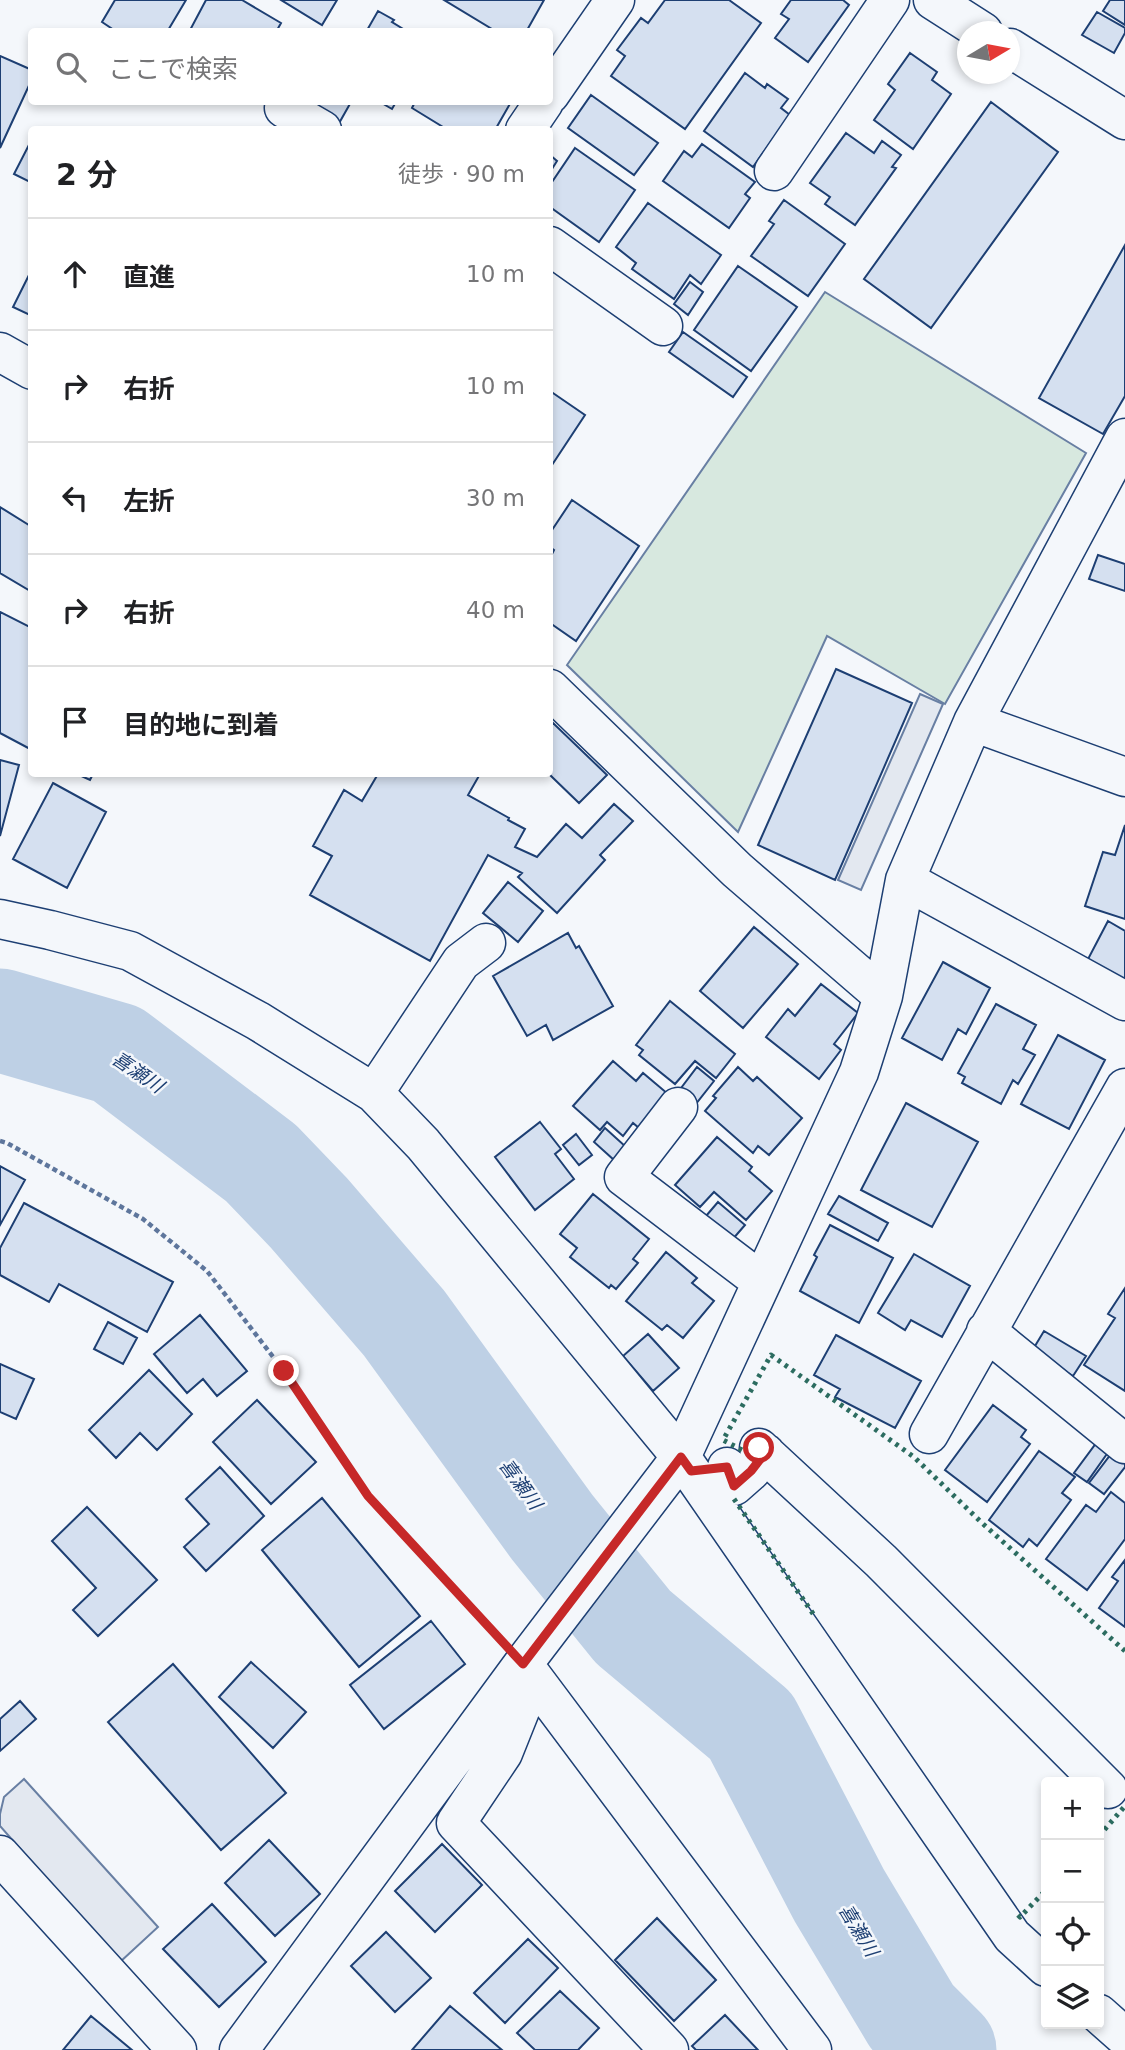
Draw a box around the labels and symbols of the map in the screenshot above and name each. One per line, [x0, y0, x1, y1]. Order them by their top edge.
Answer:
north arrow [957, 21, 1020, 84]
water label: 喜瀬川 [108, 1047, 169, 1098]
route end [268, 1355, 299, 1386]
route start [743, 1432, 774, 1463]
water label: 喜瀬川 [495, 1454, 548, 1515]
water label: 喜瀬川 [835, 1900, 884, 1962]

